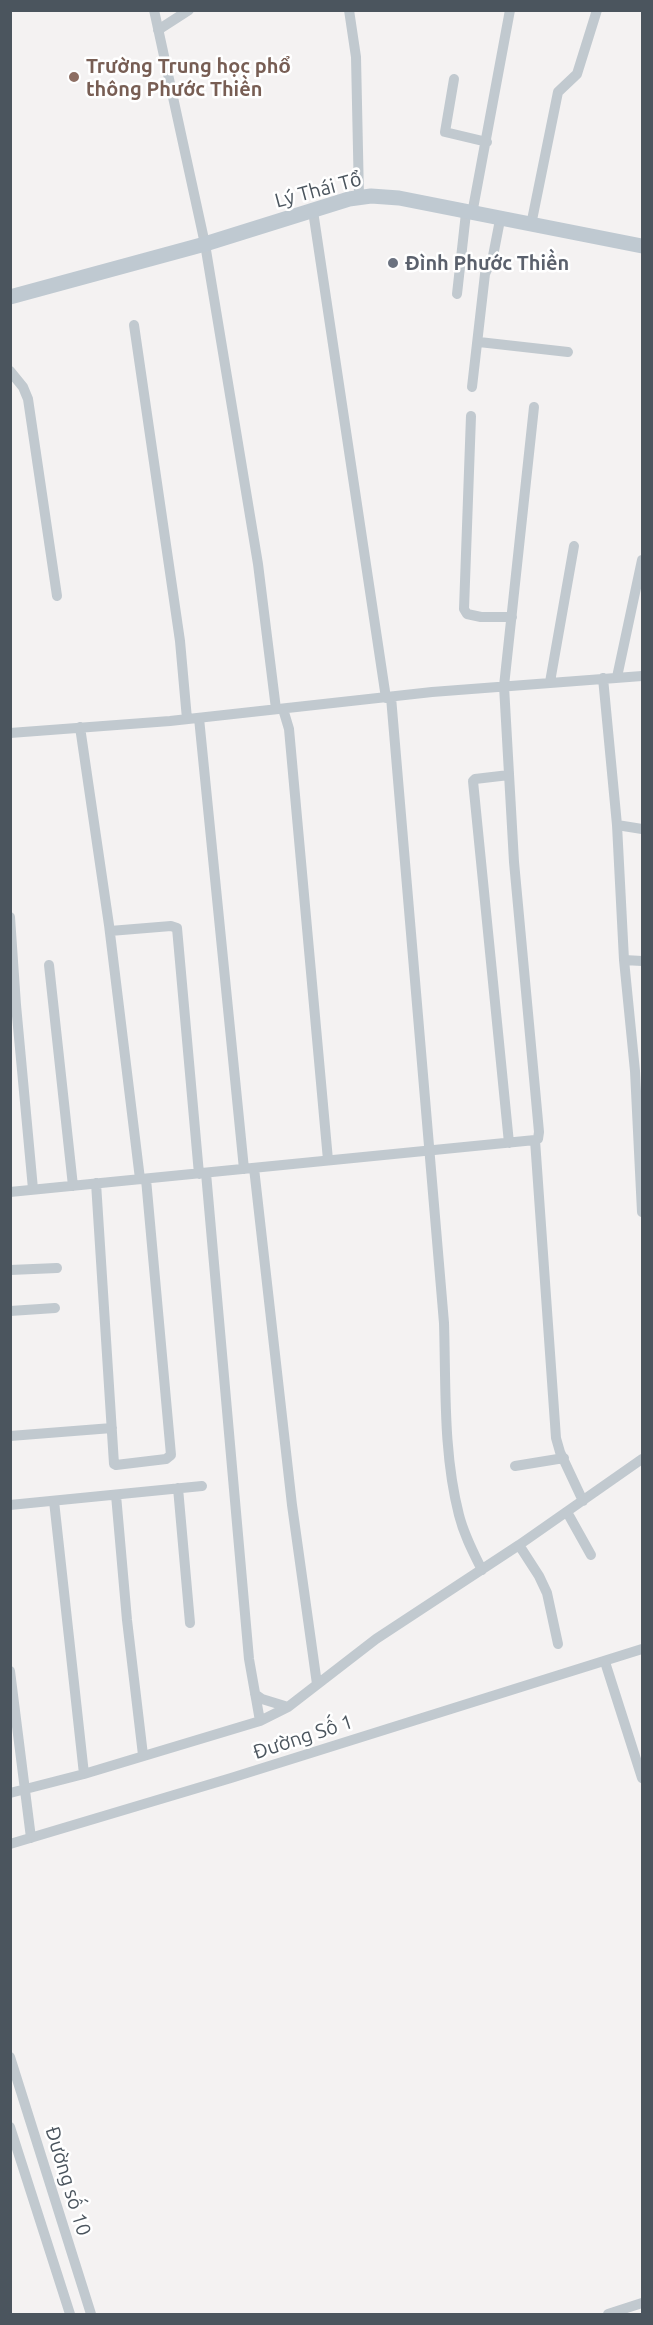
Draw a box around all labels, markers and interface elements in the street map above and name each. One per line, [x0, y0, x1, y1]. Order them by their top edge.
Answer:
place label: Trường Trung học phổ thông Phước Thiền [86, 54, 291, 101]
marker: Trường Trung học phổ thông Phước Thiền [67, 70, 81, 84]
street label: Lý Thái Tổ [272, 167, 364, 213]
place label: Đình Phước Thiền [405, 251, 569, 275]
marker: Đình Phước Thiền [386, 256, 400, 270]
street label: Đường Số 1 [250, 1710, 356, 1764]
street label: Đường số 10 [40, 2123, 96, 2239]

